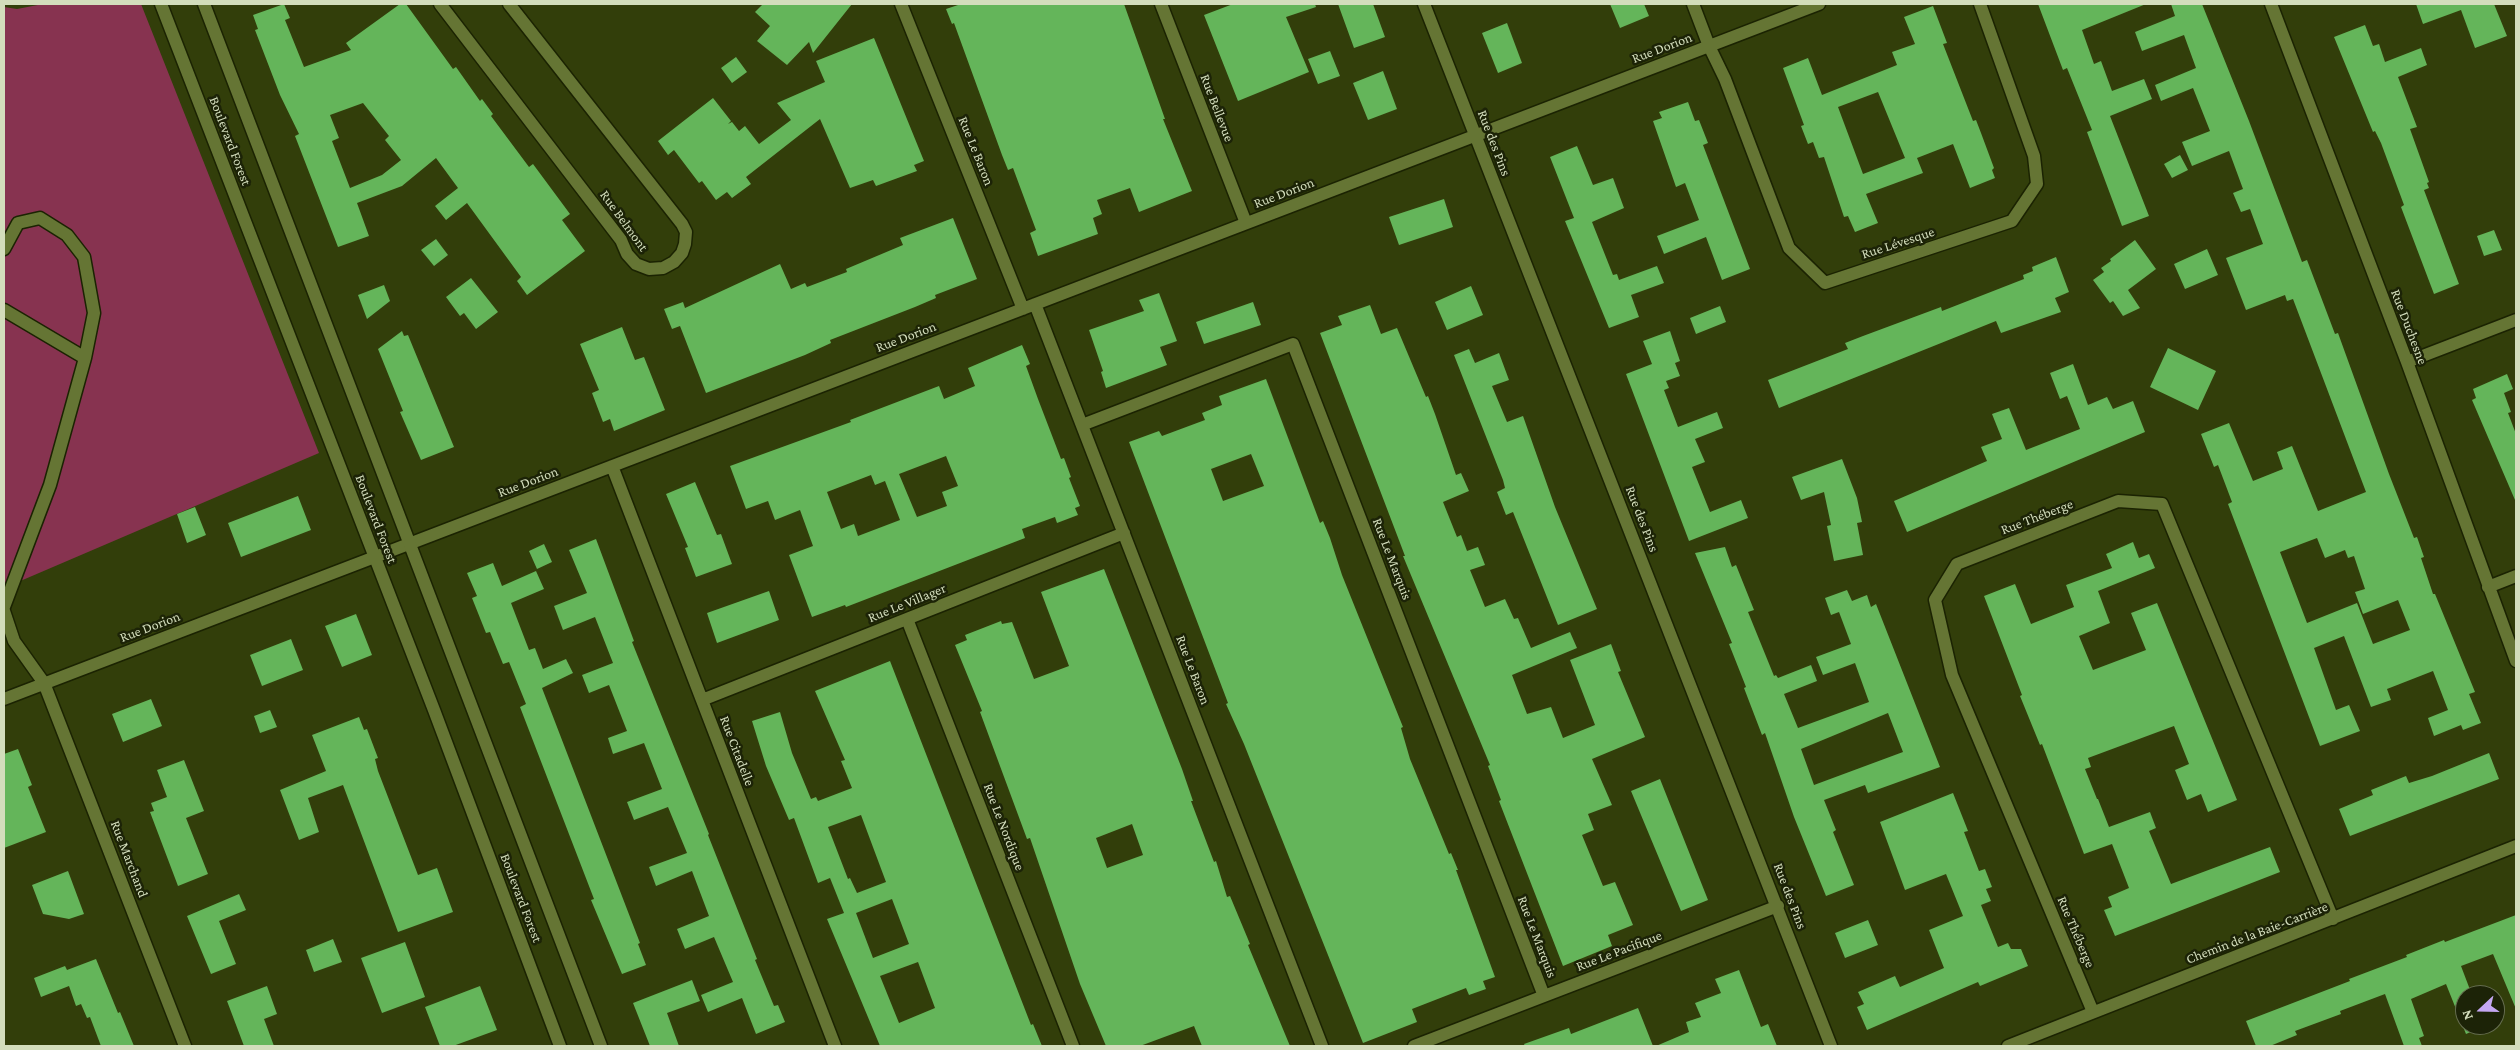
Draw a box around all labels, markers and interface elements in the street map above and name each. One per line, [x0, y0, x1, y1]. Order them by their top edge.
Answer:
street label: Rue Dorion [1630, 29, 1694, 67]
street label: Rue Bellevue [1196, 72, 1238, 144]
street label: Boulevard Forest [205, 94, 255, 188]
street label: Rue des Pins [1474, 108, 1514, 178]
street label: Rue Le Baron [955, 114, 997, 188]
street label: Rue Dorion [1252, 174, 1316, 212]
street label: Rue Belmont [596, 187, 652, 255]
street label: Rue Lévesque [1859, 223, 1937, 263]
street label: Rue Duchesne [2387, 287, 2431, 367]
street label: Rue Dorion [874, 318, 938, 356]
street label: Rue Dorion [496, 463, 560, 501]
street label: Boulevard Forest [351, 472, 401, 566]
street label: Rue des Pins [1622, 484, 1662, 554]
street label: Rue Théberge [1999, 496, 2075, 538]
street label: Rue Le Marquis [1369, 516, 1415, 602]
street label: Rue Le Villager [866, 580, 948, 626]
street label: Rue Dorion [118, 608, 182, 646]
street label: Rue Le Baron [1172, 633, 1214, 707]
street label: Rue Citadelle [716, 714, 758, 788]
street label: Rue Le Nordique [980, 781, 1028, 873]
street label: Rue Marchand [107, 818, 151, 900]
street label: Boulevard Forest [496, 851, 546, 945]
street label: Rue des Pins [1770, 861, 1810, 931]
street label: Rue Le Marquis [1514, 894, 1560, 980]
street label: Rue Théberge [2053, 894, 2099, 970]
street label: Chemin de la Baie-Carrière [2184, 898, 2330, 968]
street label: Rue Le Pacifique [1574, 927, 1664, 975]
north arrow [2455, 985, 2505, 1035]
text: N [2458, 1008, 2476, 1022]

